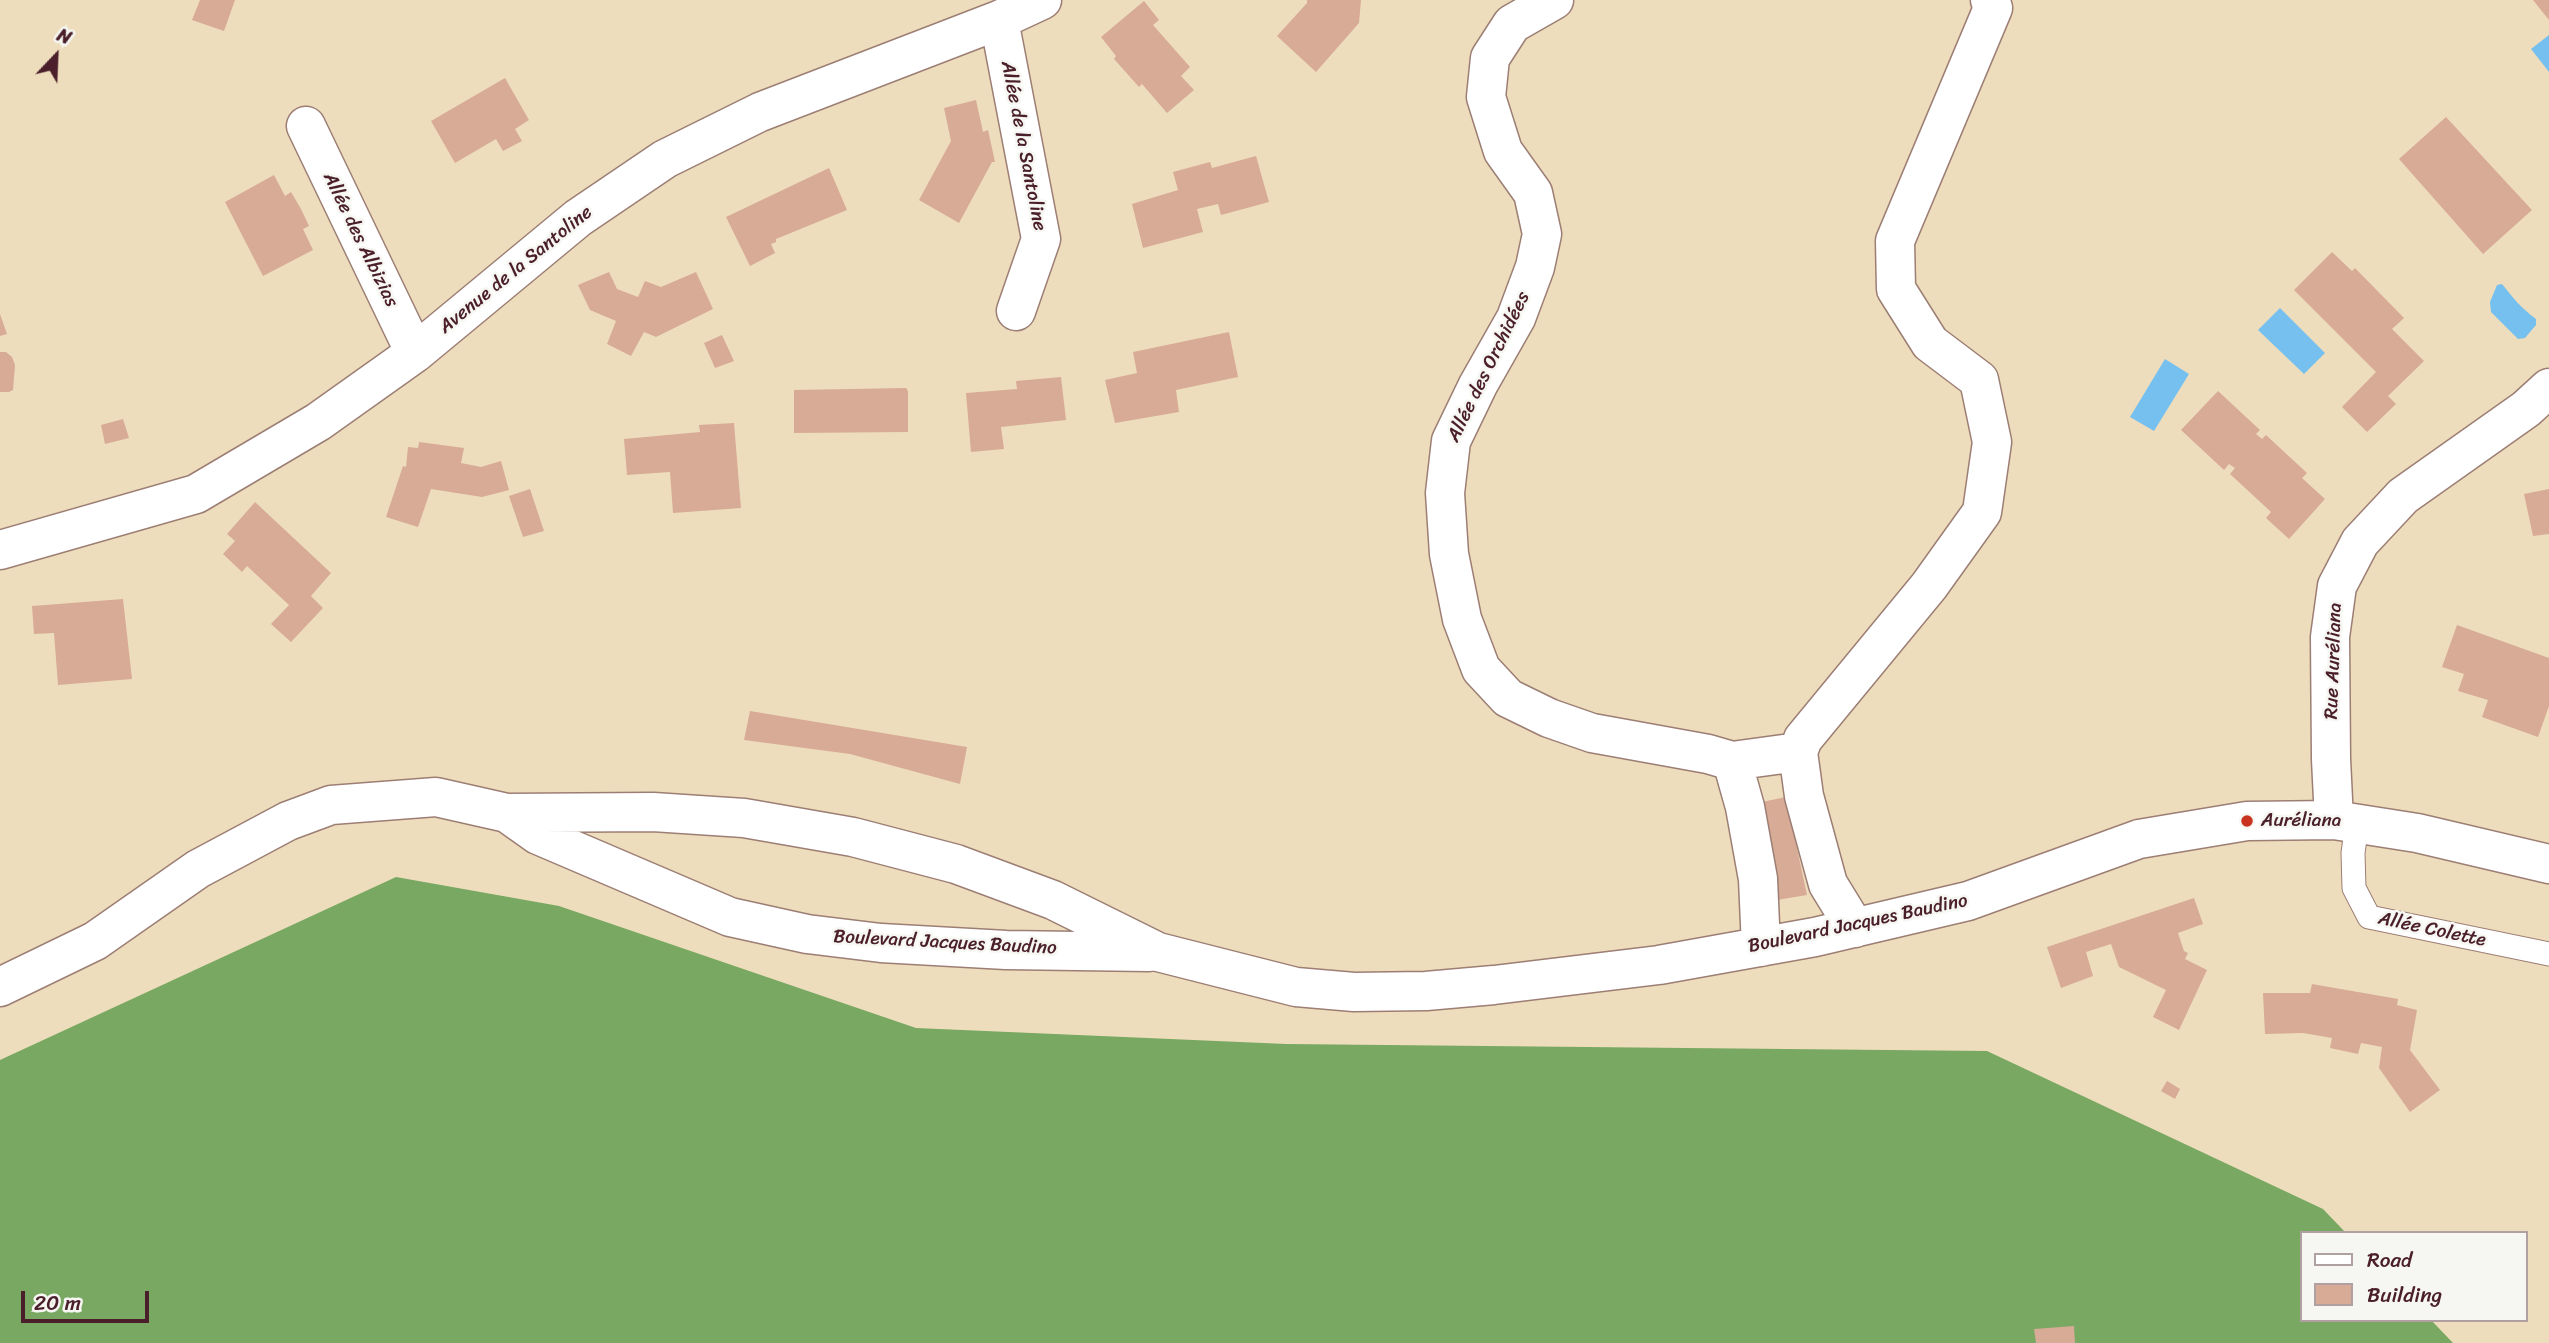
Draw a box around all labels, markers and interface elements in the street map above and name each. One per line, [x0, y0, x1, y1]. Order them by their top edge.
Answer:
text: N [52, 18, 77, 54]
north arrow [21, 21, 91, 91]
street label: Allée de la Santoline [995, 59, 1051, 233]
street label: Allée des Albizias [318, 169, 402, 311]
street label: Avenue de la Santoline [435, 201, 597, 339]
street label: Allée des Orchidées [1443, 288, 1535, 446]
street label: Rue Auréliana [2321, 602, 2347, 720]
place label: Auréliana [2261, 810, 2341, 832]
marker: Auréliana [2239, 813, 2255, 829]
street label: Boulevard Jacques Baudino [1746, 890, 1970, 958]
street label: Allée Colette [2376, 907, 2488, 953]
street label: Boulevard Jacques Baudino [833, 926, 1057, 960]
legend [2300, 1231, 2528, 1322]
text: Road [2367, 1241, 2412, 1279]
scale bar [24, 1276, 152, 1320]
text: Building [2367, 1276, 2442, 1314]
text: 20 m [34, 1284, 81, 1322]

